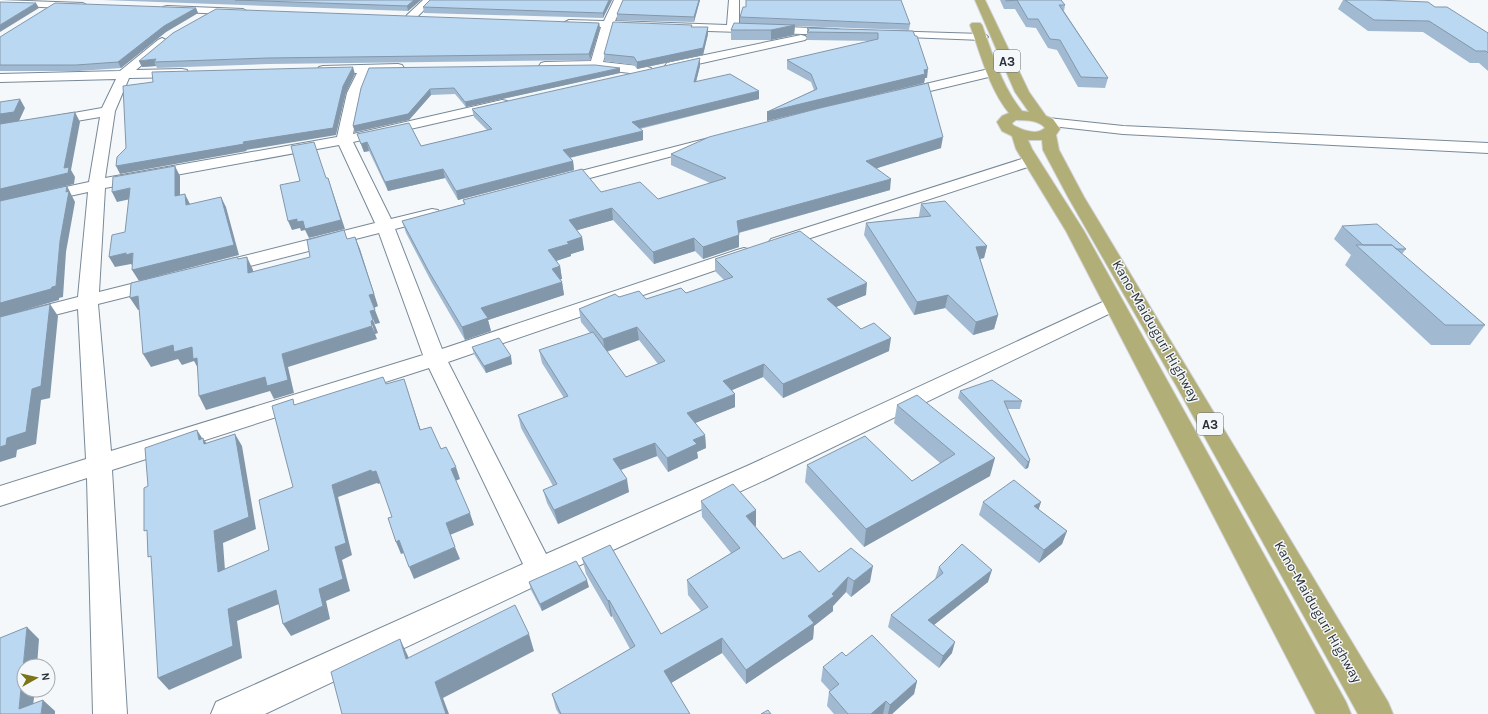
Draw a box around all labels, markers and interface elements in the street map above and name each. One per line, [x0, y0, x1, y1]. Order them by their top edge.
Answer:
road number: A3 [994, 50, 1020, 72]
street label: Kano-Maiduguri Highway [1108, 257, 1204, 405]
road number: A3 [1197, 413, 1223, 435]
street label: Kano-Maiduguri Highway [1270, 538, 1366, 686]
north arrow [16, 658, 56, 698]
text: N [38, 672, 52, 681]

